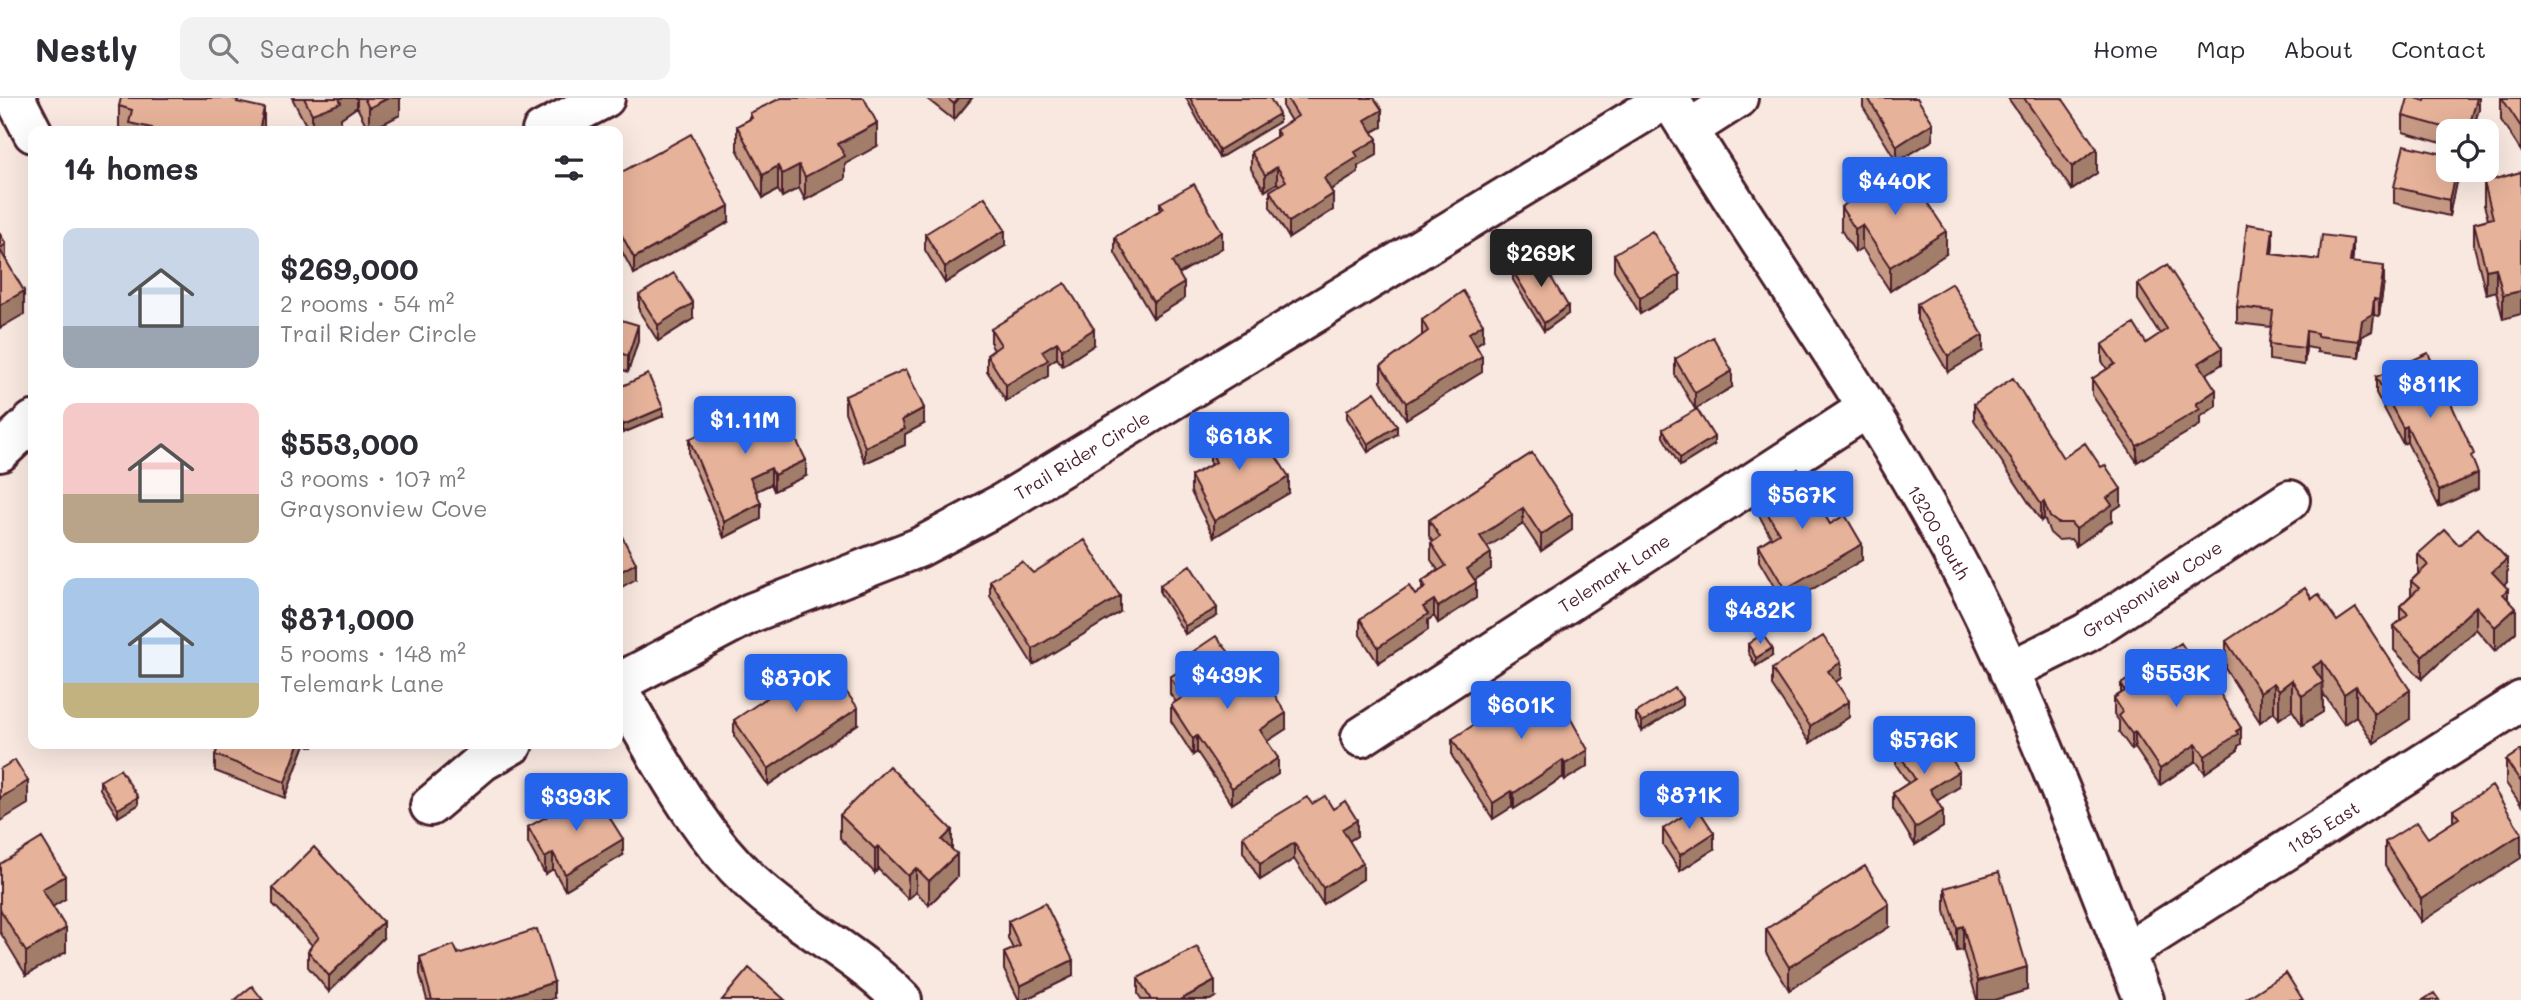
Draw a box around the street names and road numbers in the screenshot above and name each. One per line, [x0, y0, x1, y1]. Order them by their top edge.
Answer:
street label: Trail Rider Circle [1010, 405, 1154, 505]
street label: 13200 South [1902, 480, 1976, 584]
street label: Telemark Lane [1554, 528, 1674, 618]
street label: Graysonview Cove [2077, 535, 2227, 643]
street label: 1185 East [2282, 795, 2364, 859]

